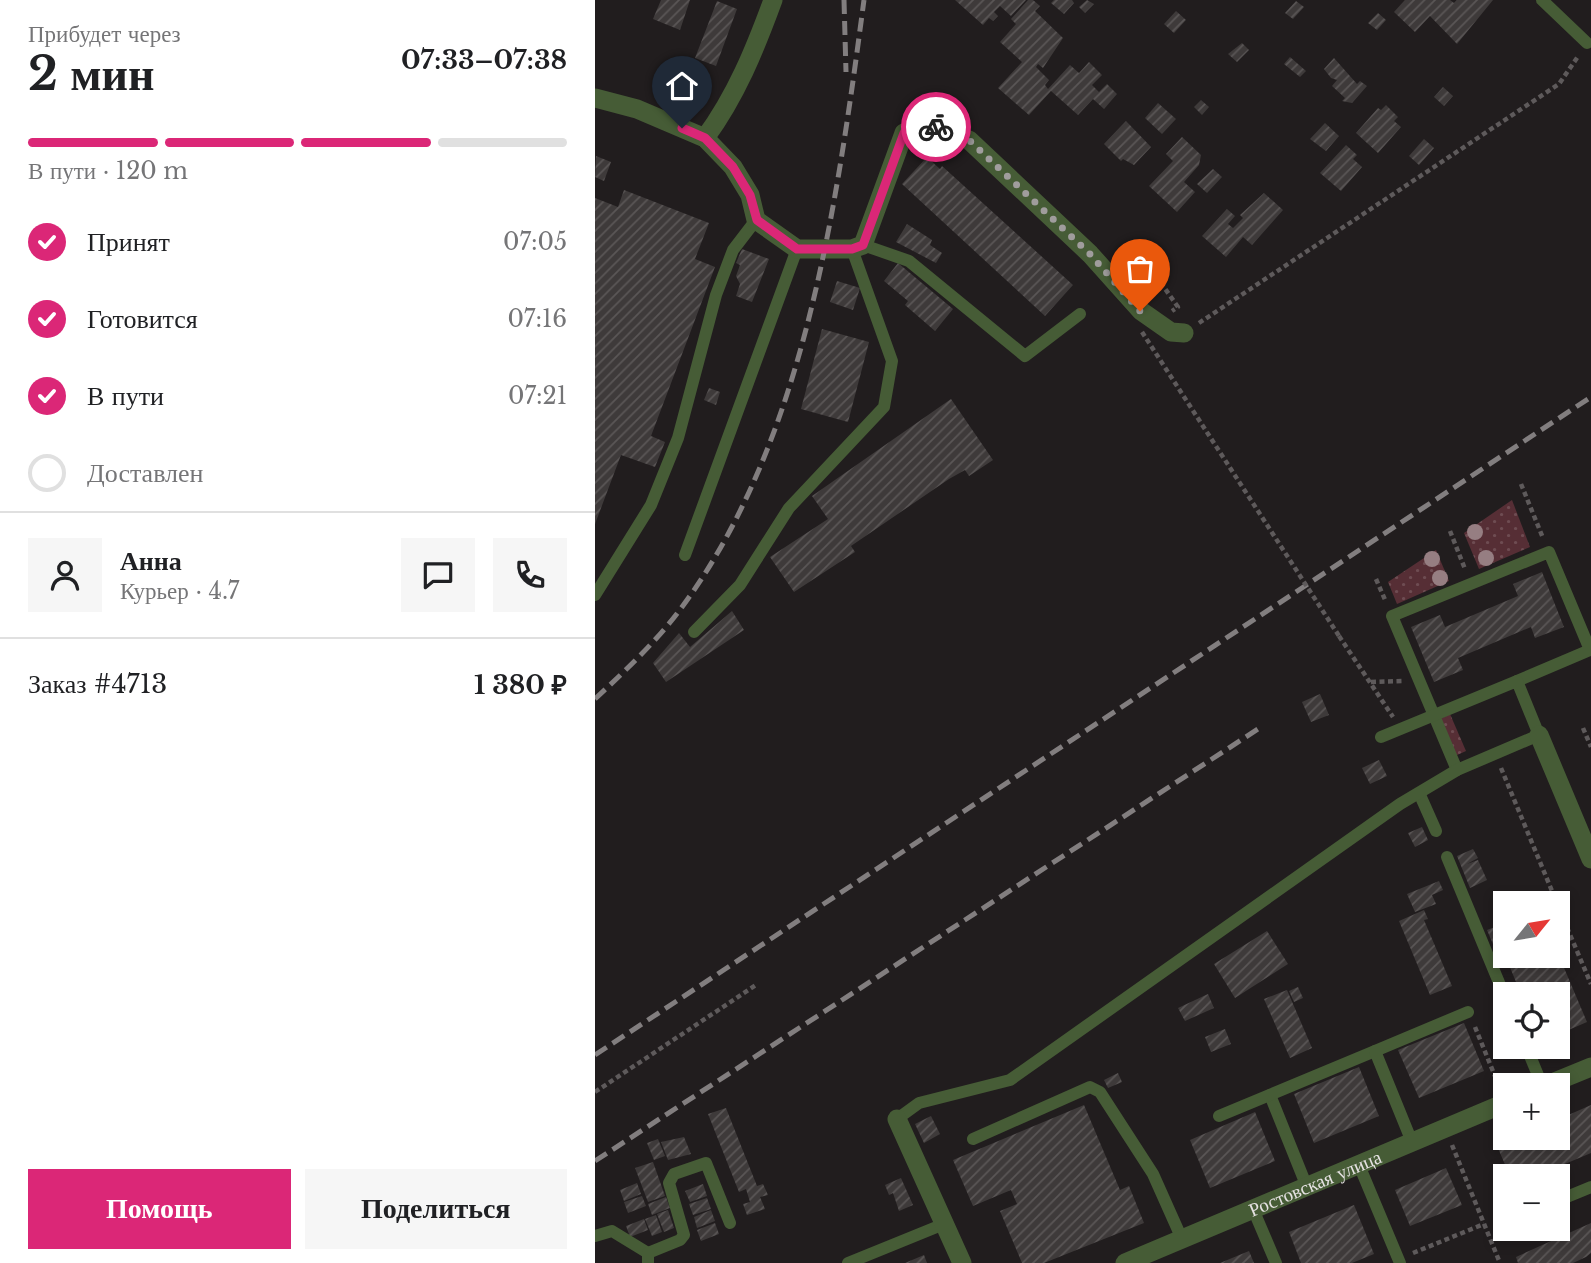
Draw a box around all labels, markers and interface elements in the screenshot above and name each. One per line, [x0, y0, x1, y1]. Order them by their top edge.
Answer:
text: Прибудет через [28, 20, 181, 48]
text: 07:33–07:38 [401, 44, 567, 76]
text: 2 мин [28, 45, 155, 102]
pin [652, 56, 712, 128]
icon: home [663, 67, 701, 105]
courier [901, 92, 971, 162]
icon: bike [917, 108, 955, 146]
text: В пути · 120 m [28, 157, 188, 185]
icon: check [28, 223, 66, 261]
text: Принят [87, 226, 170, 258]
text: 07:05 [503, 228, 567, 256]
pin [1110, 239, 1170, 311]
icon: bag [1121, 250, 1159, 288]
icon: check [28, 300, 66, 338]
text: Готовится [87, 303, 198, 335]
text: 07:16 [507, 305, 567, 333]
icon: check [28, 377, 66, 415]
text: В пути [87, 380, 164, 412]
text: 07:21 [508, 382, 567, 410]
text: Доставлен [87, 457, 204, 489]
button: person [28, 538, 102, 612]
button: chat [401, 538, 475, 612]
button: phone [493, 538, 567, 612]
text: Анна [120, 545, 182, 577]
text: Курьер · 4.7 [120, 577, 239, 605]
text: Заказ #4713 [28, 668, 167, 700]
text: 1 380 ₽ [474, 669, 567, 701]
north arrow [1493, 891, 1570, 968]
map controls [1493, 891, 1570, 1241]
button: locate [1493, 982, 1570, 1059]
button: + [1493, 1073, 1570, 1150]
street label: Ростовская улица [1245, 1145, 1385, 1221]
button: − [1493, 1164, 1570, 1241]
button: Помощь [28, 1169, 291, 1249]
button: Поделиться [305, 1169, 567, 1249]

